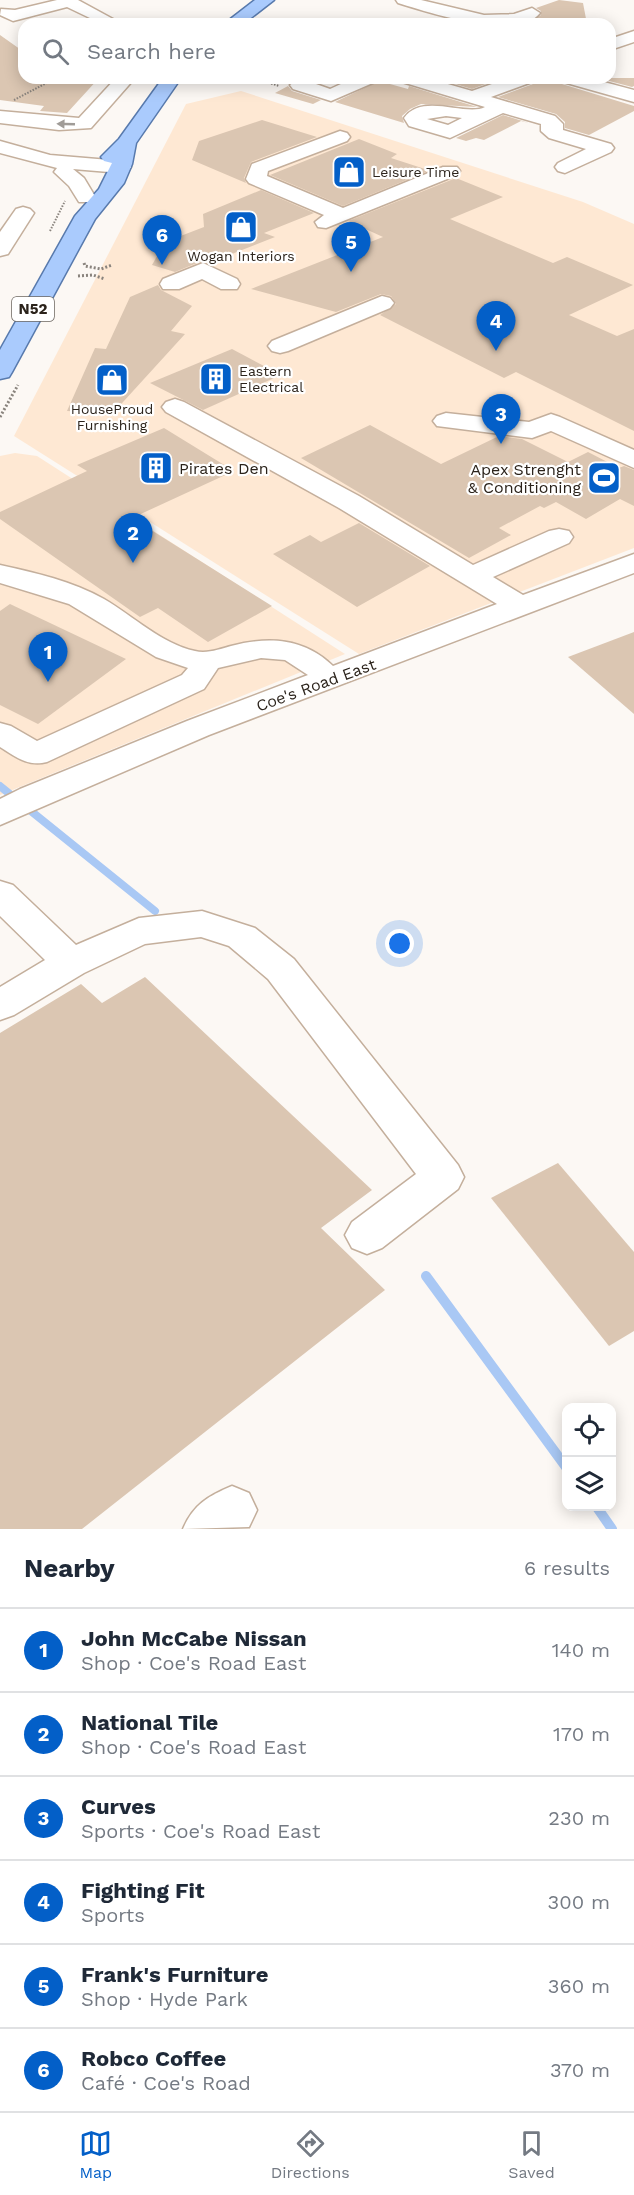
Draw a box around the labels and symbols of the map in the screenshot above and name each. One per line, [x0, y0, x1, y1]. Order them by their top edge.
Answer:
one-way arrow [57, 119, 76, 128]
shop icon: Leisure Time [331, 154, 367, 190]
place label: Leisure Time [372, 164, 459, 180]
shop icon: Wogan Interiors [223, 209, 259, 245]
pin: 6 [142, 216, 182, 265]
pin: 5 [332, 222, 370, 272]
place label: Wogan Interiors [187, 248, 295, 264]
road number: N52 [12, 297, 54, 321]
pin: 4 [476, 302, 516, 351]
building icon: Eastern Electrical [198, 361, 234, 397]
shop icon: HouseProud Furnishing [94, 362, 130, 398]
place label: Eastern Electrical [239, 363, 304, 395]
pin: 3 [482, 394, 520, 444]
place label: HouseProud Furnishing [71, 401, 153, 433]
building icon: Pirates Den [138, 450, 174, 486]
place label: Pirates Den [179, 459, 269, 478]
place label: Apex Strenght & Conditioning [468, 460, 581, 497]
sports icon: Apex Strenght & Conditioning [586, 460, 622, 496]
pin: 2 [114, 514, 152, 563]
pin: 1 [28, 632, 68, 682]
street label: Coe's Road East [254, 654, 379, 715]
your location [385, 929, 414, 958]

